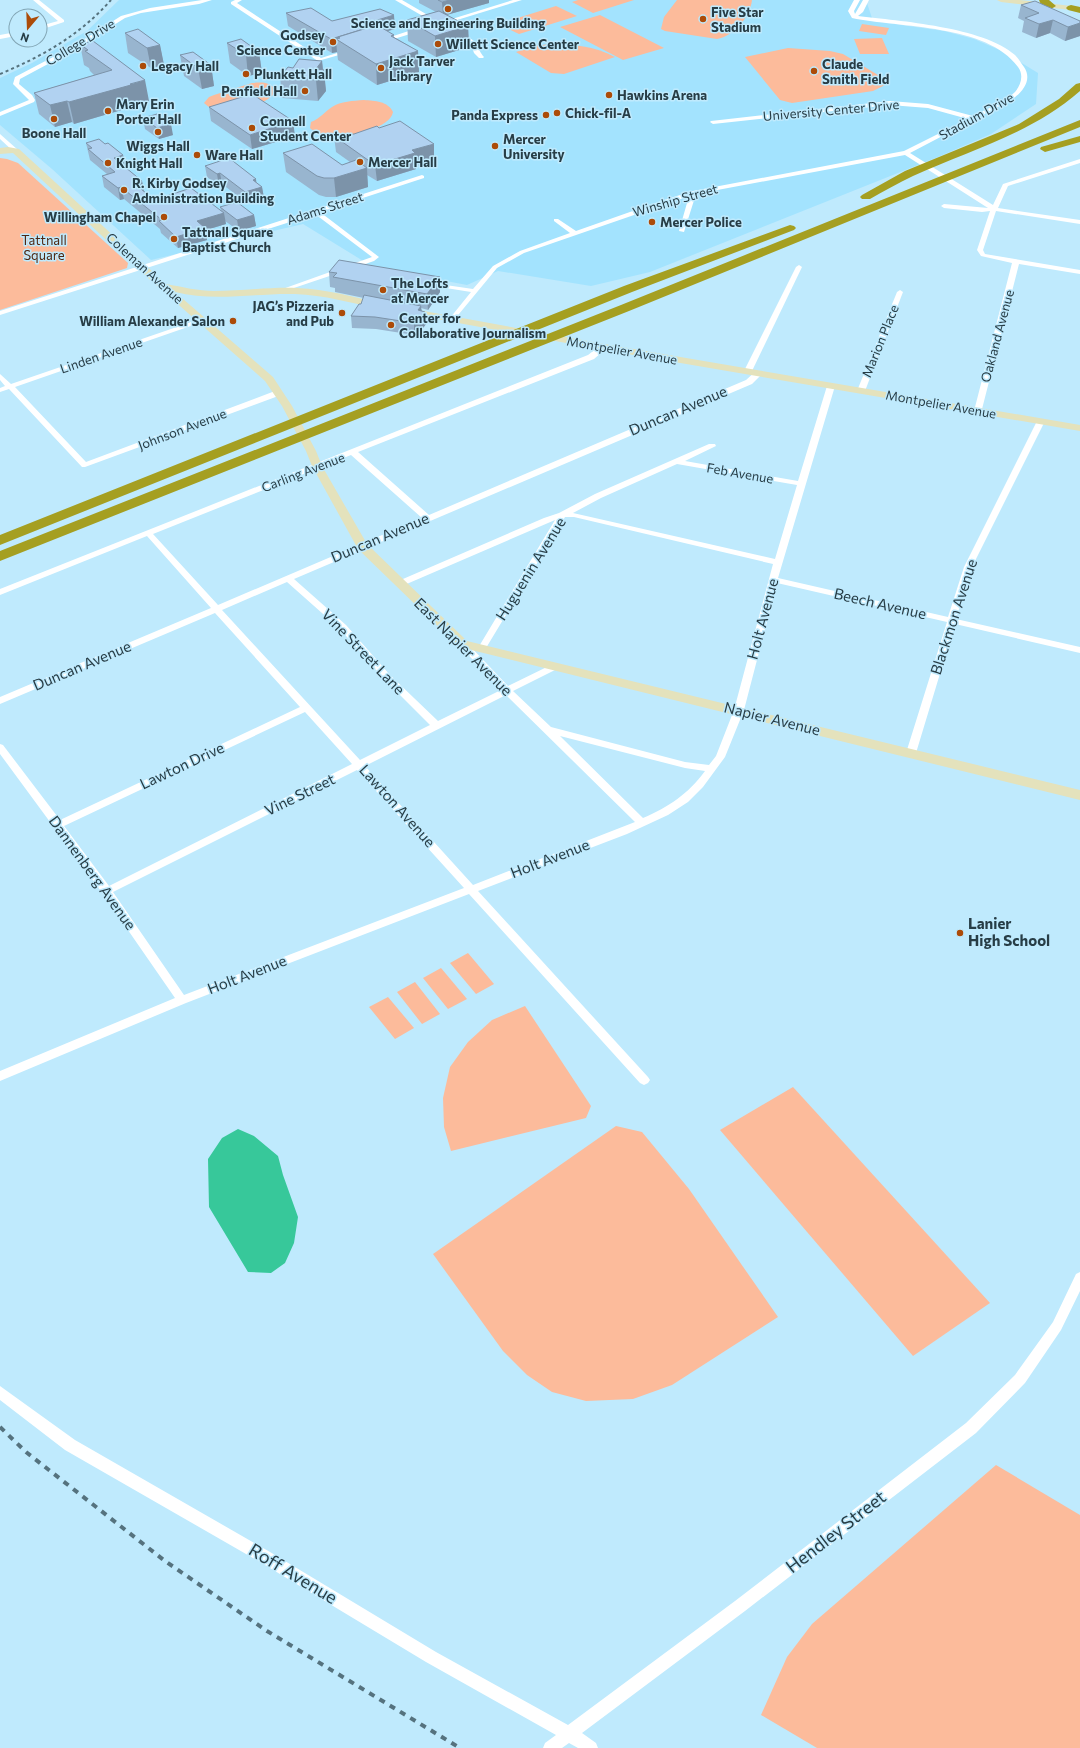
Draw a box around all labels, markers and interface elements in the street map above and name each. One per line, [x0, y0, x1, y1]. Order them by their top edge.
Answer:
marker: Science and Engineering Building [443, 4, 453, 14]
place label: Five Star Stadium [711, 4, 764, 35]
north arrow [8, 8, 48, 48]
marker: Five Star Stadium [698, 14, 708, 24]
street label: College Drive [43, 15, 118, 69]
place label: Science and Engineering Building [351, 15, 545, 31]
place label: Godsey Science Center [236, 27, 326, 58]
text: N [19, 30, 31, 45]
place label: Willett Science Center [446, 36, 580, 52]
marker: Godsey Science Center [328, 37, 338, 47]
marker: Willett Science Center [433, 39, 443, 49]
place label: Jack Tarver Library [389, 53, 456, 84]
place label: Claude Smith Field [822, 56, 889, 87]
place label: Legacy Hall [151, 58, 219, 74]
marker: Legacy Hall [138, 61, 148, 71]
marker: Jack Tarver Library [376, 63, 386, 73]
place label: Plunkett Hall [254, 66, 332, 82]
marker: Claude Smith Field [809, 66, 819, 76]
marker: Plunkett Hall [241, 69, 251, 79]
place label: Penfield Hall [221, 83, 297, 99]
marker: Penfield Hall [300, 86, 310, 96]
place label: Hawkins Arena [617, 87, 707, 103]
street label: Stadium Drive [936, 89, 1016, 143]
marker: Hawkins Arena [604, 90, 614, 100]
place label: Mary Erin Porter Hall [116, 96, 181, 127]
street label: University Center Drive [762, 96, 900, 124]
place label: Chick-fil-A [565, 105, 632, 121]
marker: Mary Erin Porter Hall [103, 106, 113, 116]
place label: Panda Express [451, 107, 538, 123]
marker: Chick-fil-A [552, 108, 562, 118]
marker: Panda Express [541, 110, 551, 120]
place label: Connell Student Center [260, 113, 352, 144]
marker: Boone Hall [49, 114, 59, 124]
marker: Connell Student Center [247, 123, 257, 133]
place label: Boone Hall [22, 125, 86, 141]
marker: Wiggs Hall [153, 127, 163, 137]
place label: Mercer University [503, 131, 565, 162]
place label: Wiggs Hall [126, 138, 190, 154]
marker: Mercer University [490, 141, 500, 151]
place label: Ware Hall [205, 147, 263, 163]
marker: Ware Hall [192, 150, 202, 160]
place label: Mercer Hall [368, 154, 437, 170]
place label: Knight Hall [116, 155, 183, 171]
marker: Mercer Hall [355, 157, 365, 167]
marker: Knight Hall [103, 158, 113, 168]
place label: R. Kirby Godsey Administration Building [132, 175, 274, 206]
street label: Winship Street [631, 180, 719, 220]
marker: R. Kirby Godsey Administration Building [119, 185, 129, 195]
street label: Adams Street [285, 188, 365, 228]
place label: Willingham Chapel [44, 209, 156, 225]
marker: Willingham Chapel [159, 212, 169, 222]
place label: Mercer Police [660, 214, 742, 230]
marker: Mercer Police [647, 217, 657, 227]
place label: Tattnall Square Baptist Church [182, 224, 273, 255]
street label: Coleman Avenue [103, 229, 187, 307]
park label: Tattnall Square [21, 232, 67, 263]
marker: Tattnall Square Baptist Church [169, 234, 179, 244]
place label: The Lofts at Mercer [391, 275, 449, 306]
marker: The Lofts at Mercer [378, 285, 388, 295]
street label: Oakland Avenue [977, 288, 1017, 384]
place label: JAG’s Pizzeria and Pub [252, 298, 334, 329]
street label: Marion Place [858, 302, 902, 380]
marker: JAG’s Pizzeria and Pub [337, 308, 347, 318]
place label: Center for Collaborative Journalism [399, 310, 546, 341]
place label: William Alexander Salon [79, 313, 225, 329]
marker: William Alexander Salon [228, 316, 238, 326]
marker: Center for Collaborative Journalism [386, 320, 396, 330]
street label: Montpelier Avenue [565, 332, 679, 368]
street label: Linden Avenue [58, 333, 144, 377]
street label: Duncan Avenue [626, 381, 729, 439]
street label: Montpelier Avenue [884, 386, 998, 422]
street label: Johnson Avenue [136, 405, 229, 453]
street label: Carling Avenue [259, 449, 347, 495]
street label: Feb Avenue [705, 459, 775, 487]
street label: Duncan Avenue [328, 508, 431, 566]
street label: Huguenin Avenue [491, 514, 569, 623]
street label: Blackmon Avenue [926, 557, 980, 677]
street label: Holt Avenue [743, 576, 781, 661]
street label: Beech Avenue [832, 584, 928, 622]
street label: East Napier Avenue [411, 594, 517, 699]
street label: Vine Street Lane [318, 605, 409, 698]
street label: Duncan Avenue [30, 636, 133, 694]
street label: Napier Avenue [722, 697, 822, 739]
street label: Lawton Drive [137, 738, 227, 792]
street label: Lawton Avenue [356, 760, 440, 850]
street label: Vine Street [261, 769, 338, 819]
street label: Dannenberg Avenue [45, 812, 140, 933]
street label: Holt Avenue [508, 835, 592, 881]
place label: Lanier High School [968, 914, 1050, 949]
marker: Lanier High School [955, 928, 965, 938]
street label: Holt Avenue [205, 951, 289, 997]
street label: Hendley Street [781, 1485, 890, 1577]
street label: Roff Avenue [245, 1538, 342, 1608]

